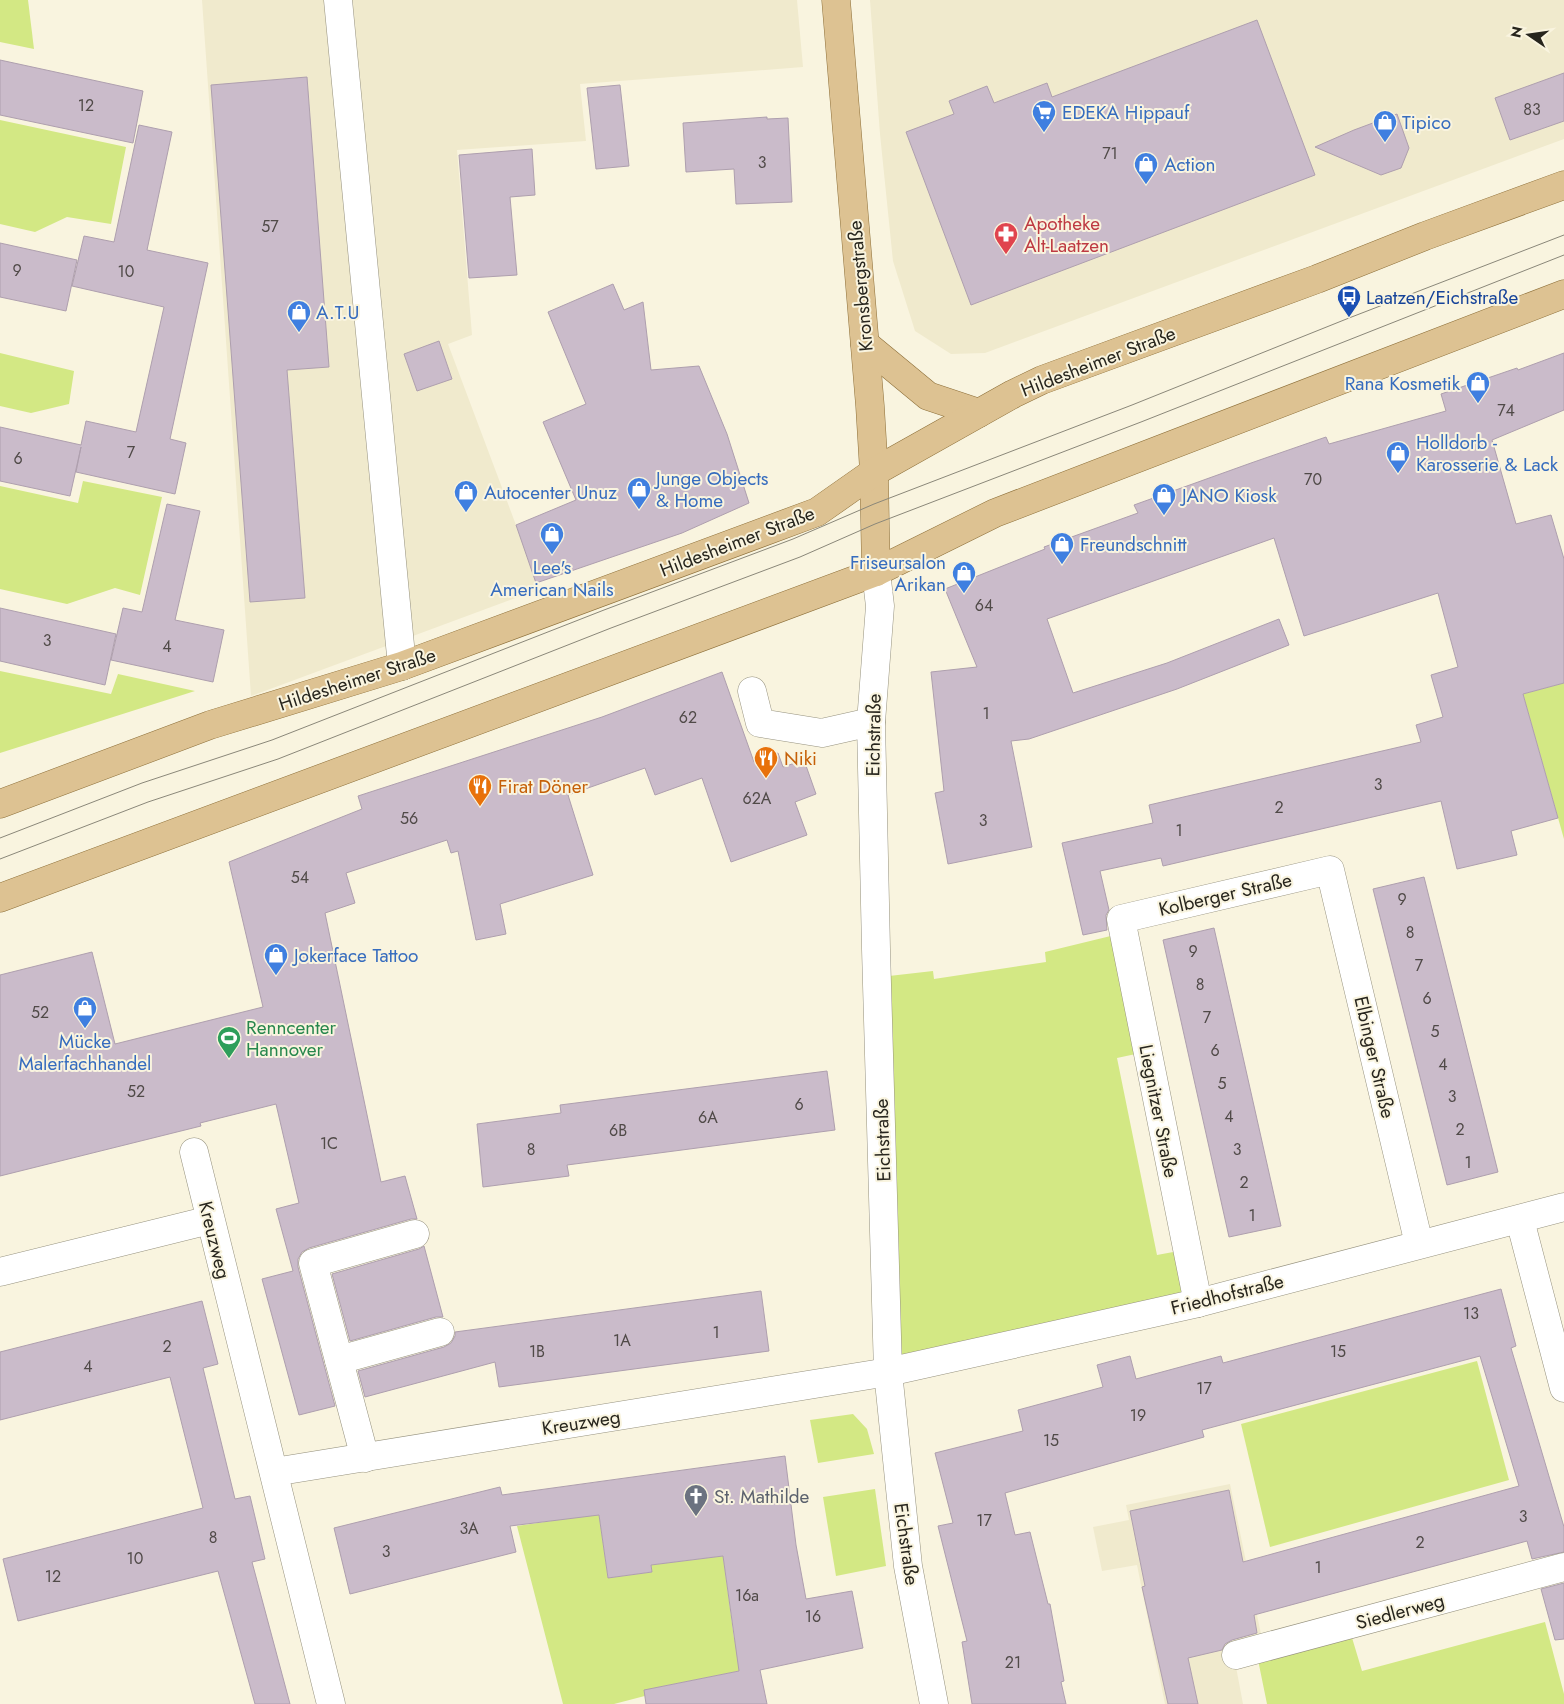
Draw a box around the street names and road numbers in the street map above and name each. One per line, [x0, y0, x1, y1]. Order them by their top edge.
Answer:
street label: Kronsbergstraße [841, 219, 880, 352]
street label: Hildesheimer Straße [1017, 319, 1180, 403]
street label: Hildesheimer Straße [656, 499, 819, 583]
street label: Hildesheimer Straße [275, 641, 439, 718]
street label: Eichstraße [859, 693, 888, 777]
street label: Kolberger Straße [1156, 866, 1294, 923]
street label: Elbinger Straße [1347, 993, 1402, 1121]
street label: Liegnitzer Straße [1132, 1042, 1185, 1180]
street label: Eichstraße [868, 1098, 897, 1182]
street label: Kreuzweg [192, 1199, 237, 1282]
street label: Friedhofstraße [1168, 1267, 1287, 1322]
street label: Kreuzweg [540, 1403, 622, 1442]
street label: Eichstraße [887, 1501, 926, 1587]
street label: Siedlerweg [1353, 1587, 1447, 1636]

